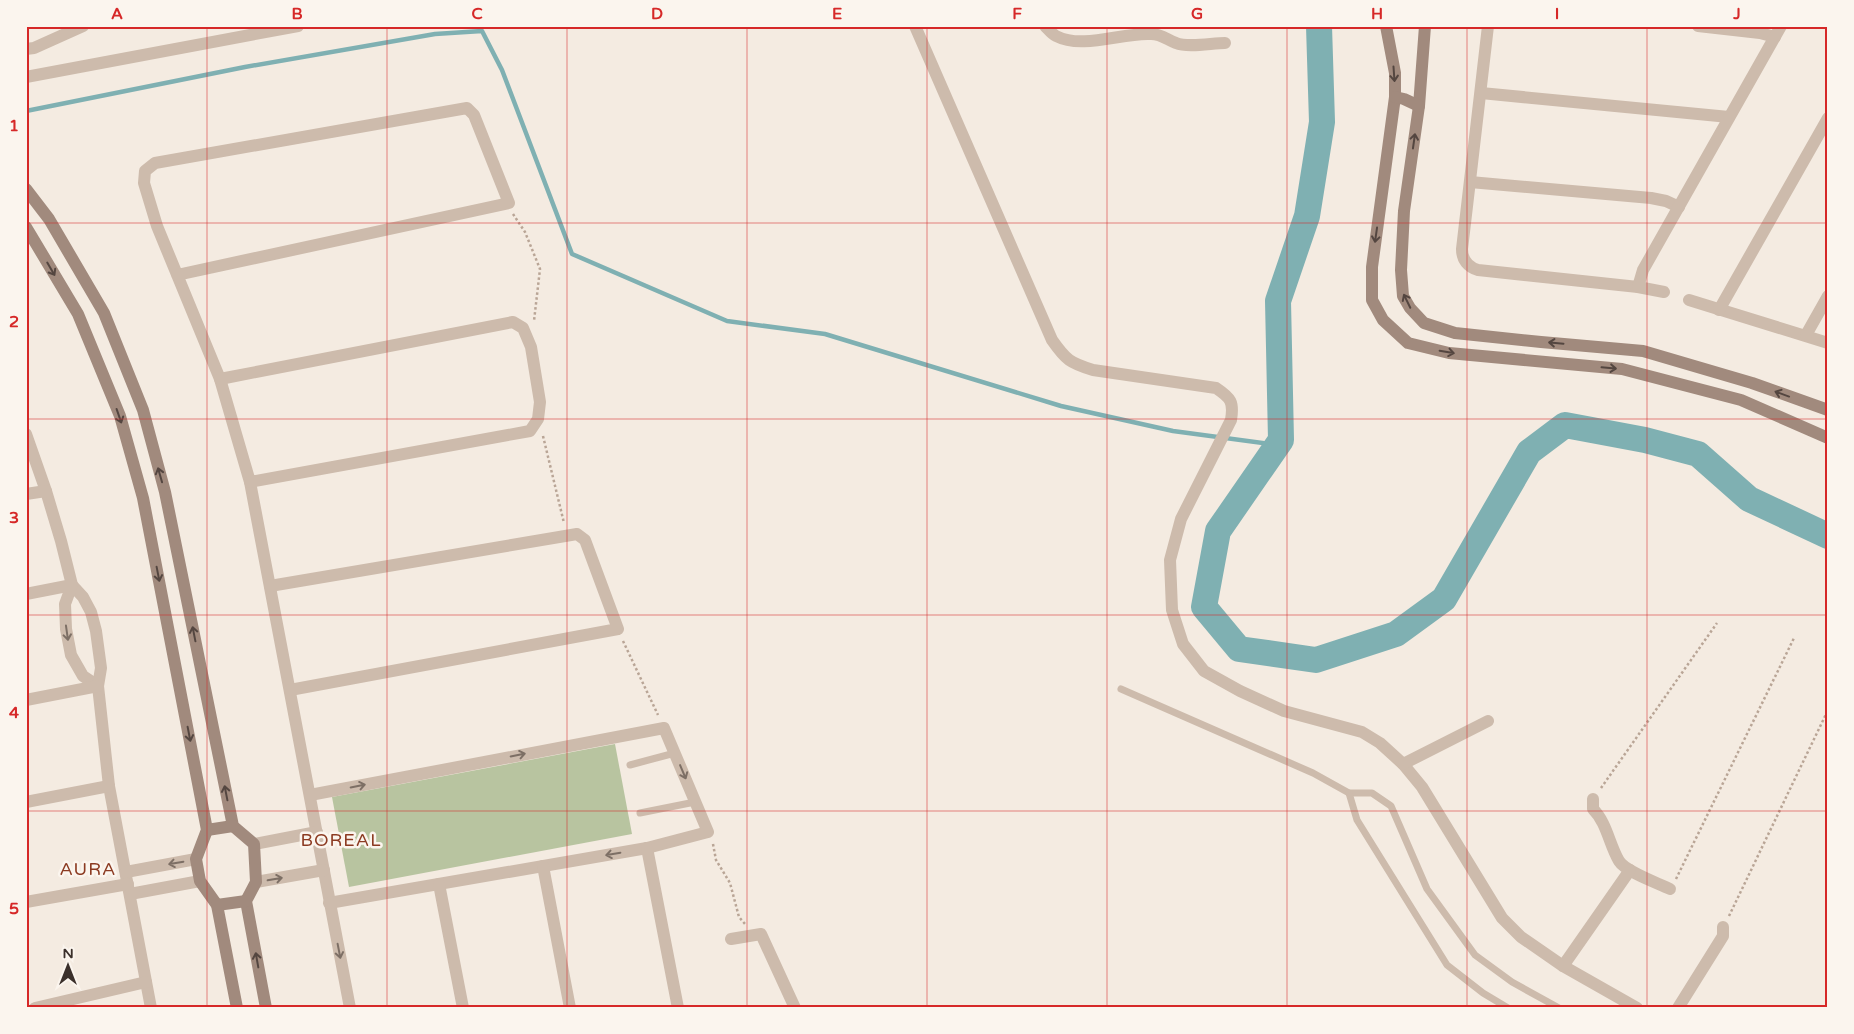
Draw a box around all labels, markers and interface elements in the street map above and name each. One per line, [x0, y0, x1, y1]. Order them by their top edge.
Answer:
text: A [111, 4, 123, 24]
text: B [291, 4, 303, 24]
text: C [471, 4, 483, 24]
text: D [651, 4, 663, 24]
text: E [832, 4, 842, 24]
text: F [1012, 4, 1022, 24]
text: G [1191, 4, 1203, 24]
text: H [1371, 4, 1383, 24]
text: I [1555, 4, 1559, 24]
text: J [1732, 4, 1741, 24]
one-way arrow [1390, 66, 1399, 82]
text: 1 [9, 116, 19, 136]
one-way arrow [1409, 133, 1419, 149]
one-way arrow [1371, 227, 1381, 243]
one-way arrow [47, 262, 57, 276]
one-way arrow [1402, 294, 1412, 309]
text: 2 [9, 312, 19, 332]
one-way arrow [1549, 339, 1565, 348]
one-way arrow [1439, 348, 1455, 358]
one-way arrow [1601, 363, 1617, 373]
one-way arrow [1775, 389, 1790, 398]
one-way arrow [115, 408, 124, 424]
one-way arrow [155, 467, 165, 483]
text: 3 [9, 508, 19, 528]
one-way arrow [154, 566, 163, 582]
one-way arrow [62, 625, 72, 641]
one-way arrow [189, 626, 198, 642]
text: 4 [9, 703, 19, 723]
one-way arrow [184, 725, 194, 741]
one-way arrow [509, 750, 525, 760]
one-way arrow [678, 764, 688, 779]
one-way arrow [349, 780, 365, 790]
one-way arrow [221, 785, 231, 801]
district label: BOREAL [300, 829, 382, 851]
one-way arrow [605, 849, 621, 859]
district label: AURA [60, 858, 116, 880]
one-way arrow [168, 859, 184, 868]
one-way arrow [267, 873, 283, 883]
text: 5 [9, 899, 19, 919]
north arrow [42, 942, 92, 992]
one-way arrow [334, 943, 344, 959]
text: N [62, 945, 74, 962]
one-way arrow [252, 952, 262, 968]

